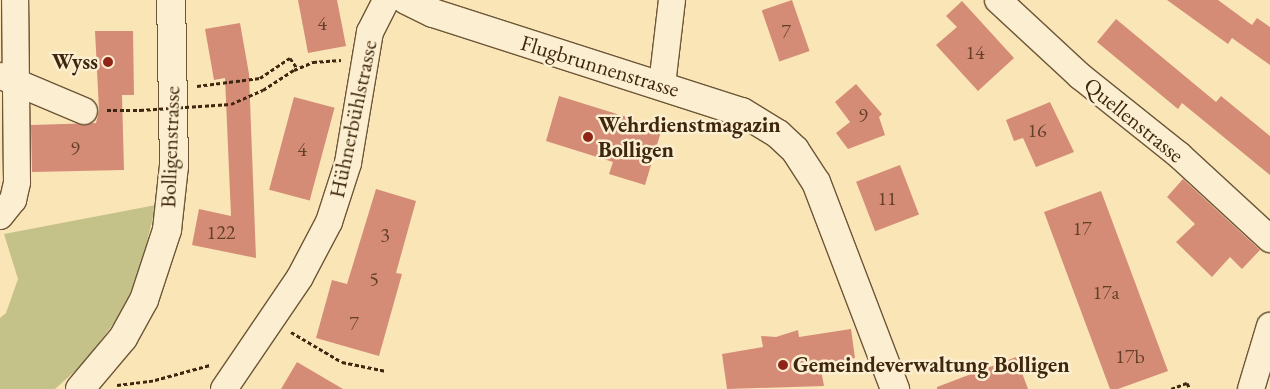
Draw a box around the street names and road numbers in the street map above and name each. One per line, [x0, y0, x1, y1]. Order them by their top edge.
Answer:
street label: Flugbrunnenstrasse [518, 29, 682, 103]
street label: Hühnerbühlstrasse [323, 38, 383, 200]
street label: Quellenstrasse [1079, 72, 1189, 168]
street label: Bolligenstrasse [155, 86, 185, 208]

